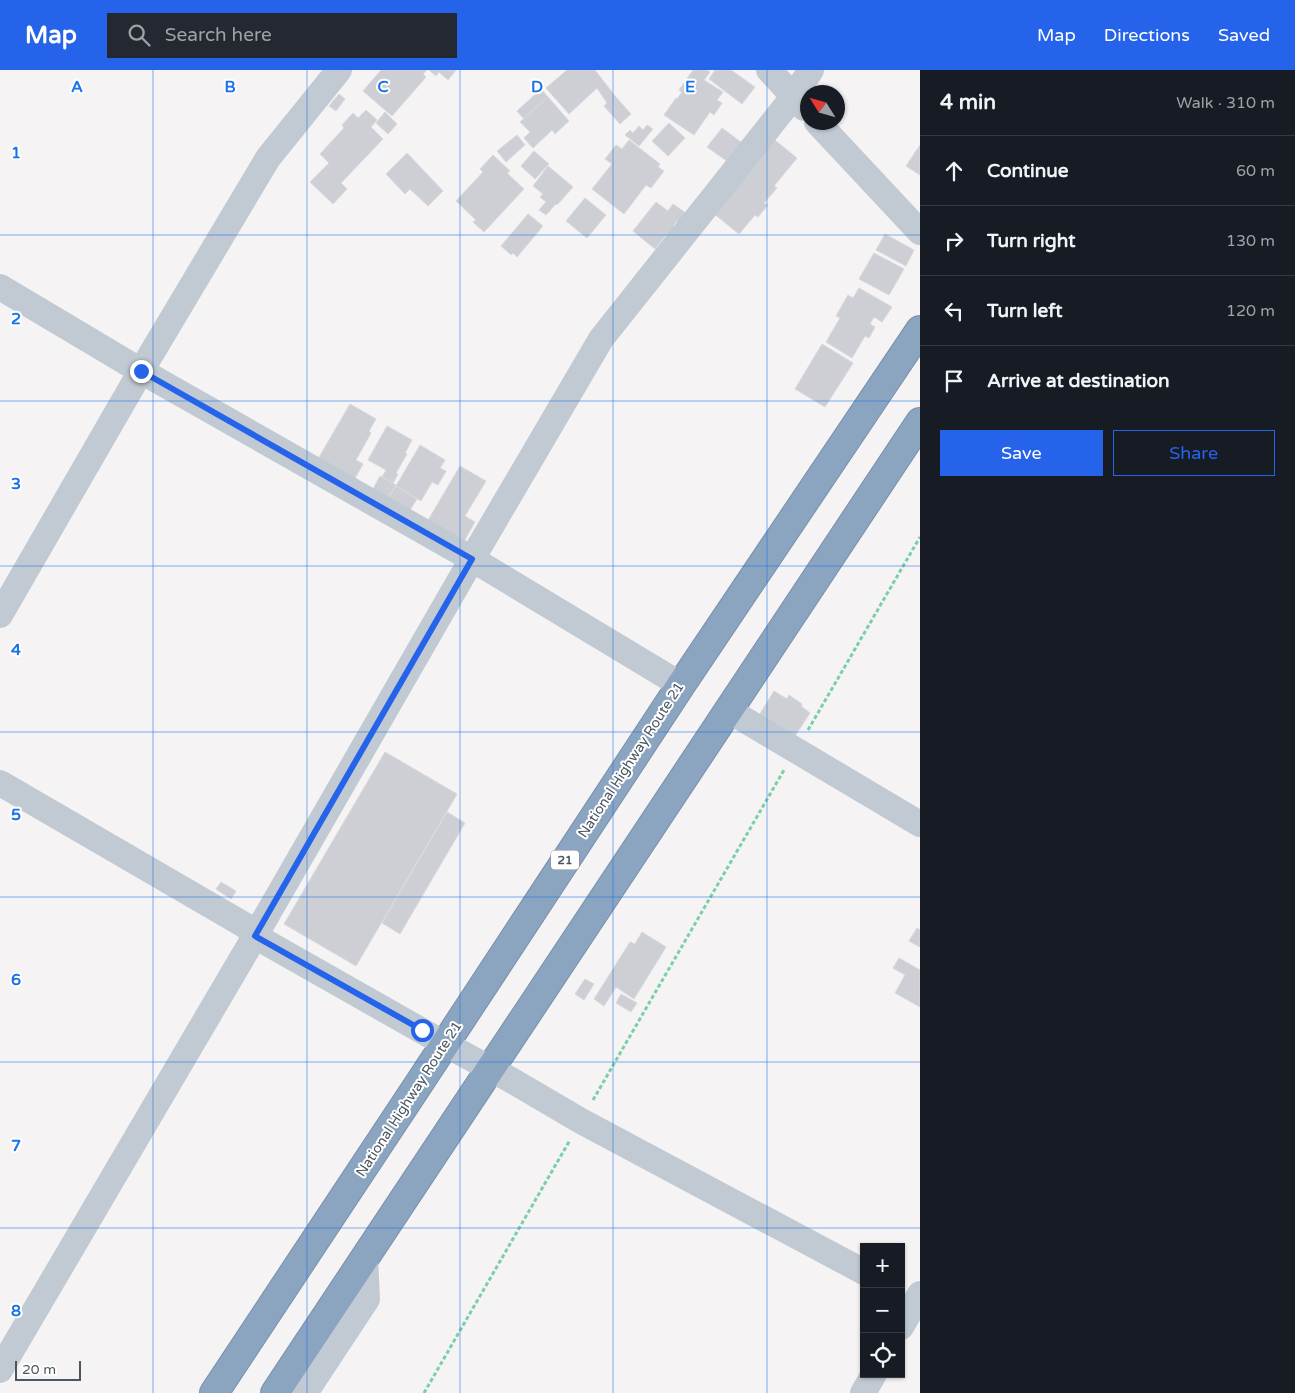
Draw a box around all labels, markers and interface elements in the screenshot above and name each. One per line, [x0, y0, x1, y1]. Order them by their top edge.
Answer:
search box [107, 13, 457, 58]
text: Map [25, 21, 77, 50]
icon: search [125, 21, 153, 49]
text: Search here [165, 24, 272, 46]
text: Map [1037, 24, 1076, 46]
text: Directions [1104, 24, 1190, 46]
text: Saved [1218, 24, 1270, 46]
text: A [71, 77, 83, 97]
text: B [224, 77, 236, 97]
text: C [377, 77, 389, 97]
text: D [531, 77, 543, 97]
text: E [685, 77, 695, 97]
north arrow [800, 85, 845, 130]
text: 4 min [940, 90, 996, 115]
text: Walk · 310 m [1176, 93, 1275, 113]
text: 1 [11, 143, 21, 163]
icon: ahead [940, 157, 968, 185]
text: Continue [987, 160, 1069, 182]
text: 60 m [1236, 161, 1275, 181]
icon: right [940, 227, 968, 255]
text: Turn right [987, 230, 1075, 252]
text: 130 m [1226, 231, 1275, 251]
icon: left [940, 297, 968, 325]
text: Turn left [987, 300, 1063, 322]
text: 120 m [1226, 301, 1275, 321]
text: 2 [11, 309, 21, 329]
route end [130, 360, 153, 383]
icon: arrive [940, 367, 968, 395]
text: Arrive at destination [987, 370, 1170, 392]
button: Save [940, 430, 1103, 476]
button: Share [1113, 430, 1275, 476]
text: 3 [11, 474, 21, 494]
text: 4 [11, 640, 21, 660]
street label: National Highway Route 21 [574, 679, 688, 841]
text: 5 [11, 805, 21, 825]
road number: 21 [551, 850, 579, 870]
text: 6 [11, 970, 21, 990]
street label: National Highway Route 21 [352, 1018, 466, 1180]
route start [411, 1019, 434, 1042]
text: 7 [11, 1136, 21, 1156]
map controls [860, 1243, 905, 1378]
button: + [860, 1243, 905, 1288]
button: − [860, 1288, 905, 1333]
text: 8 [11, 1301, 21, 1321]
button: locate [860, 1333, 905, 1378]
scale bar [15, 1358, 81, 1381]
text: 20 m [22, 1361, 56, 1378]

